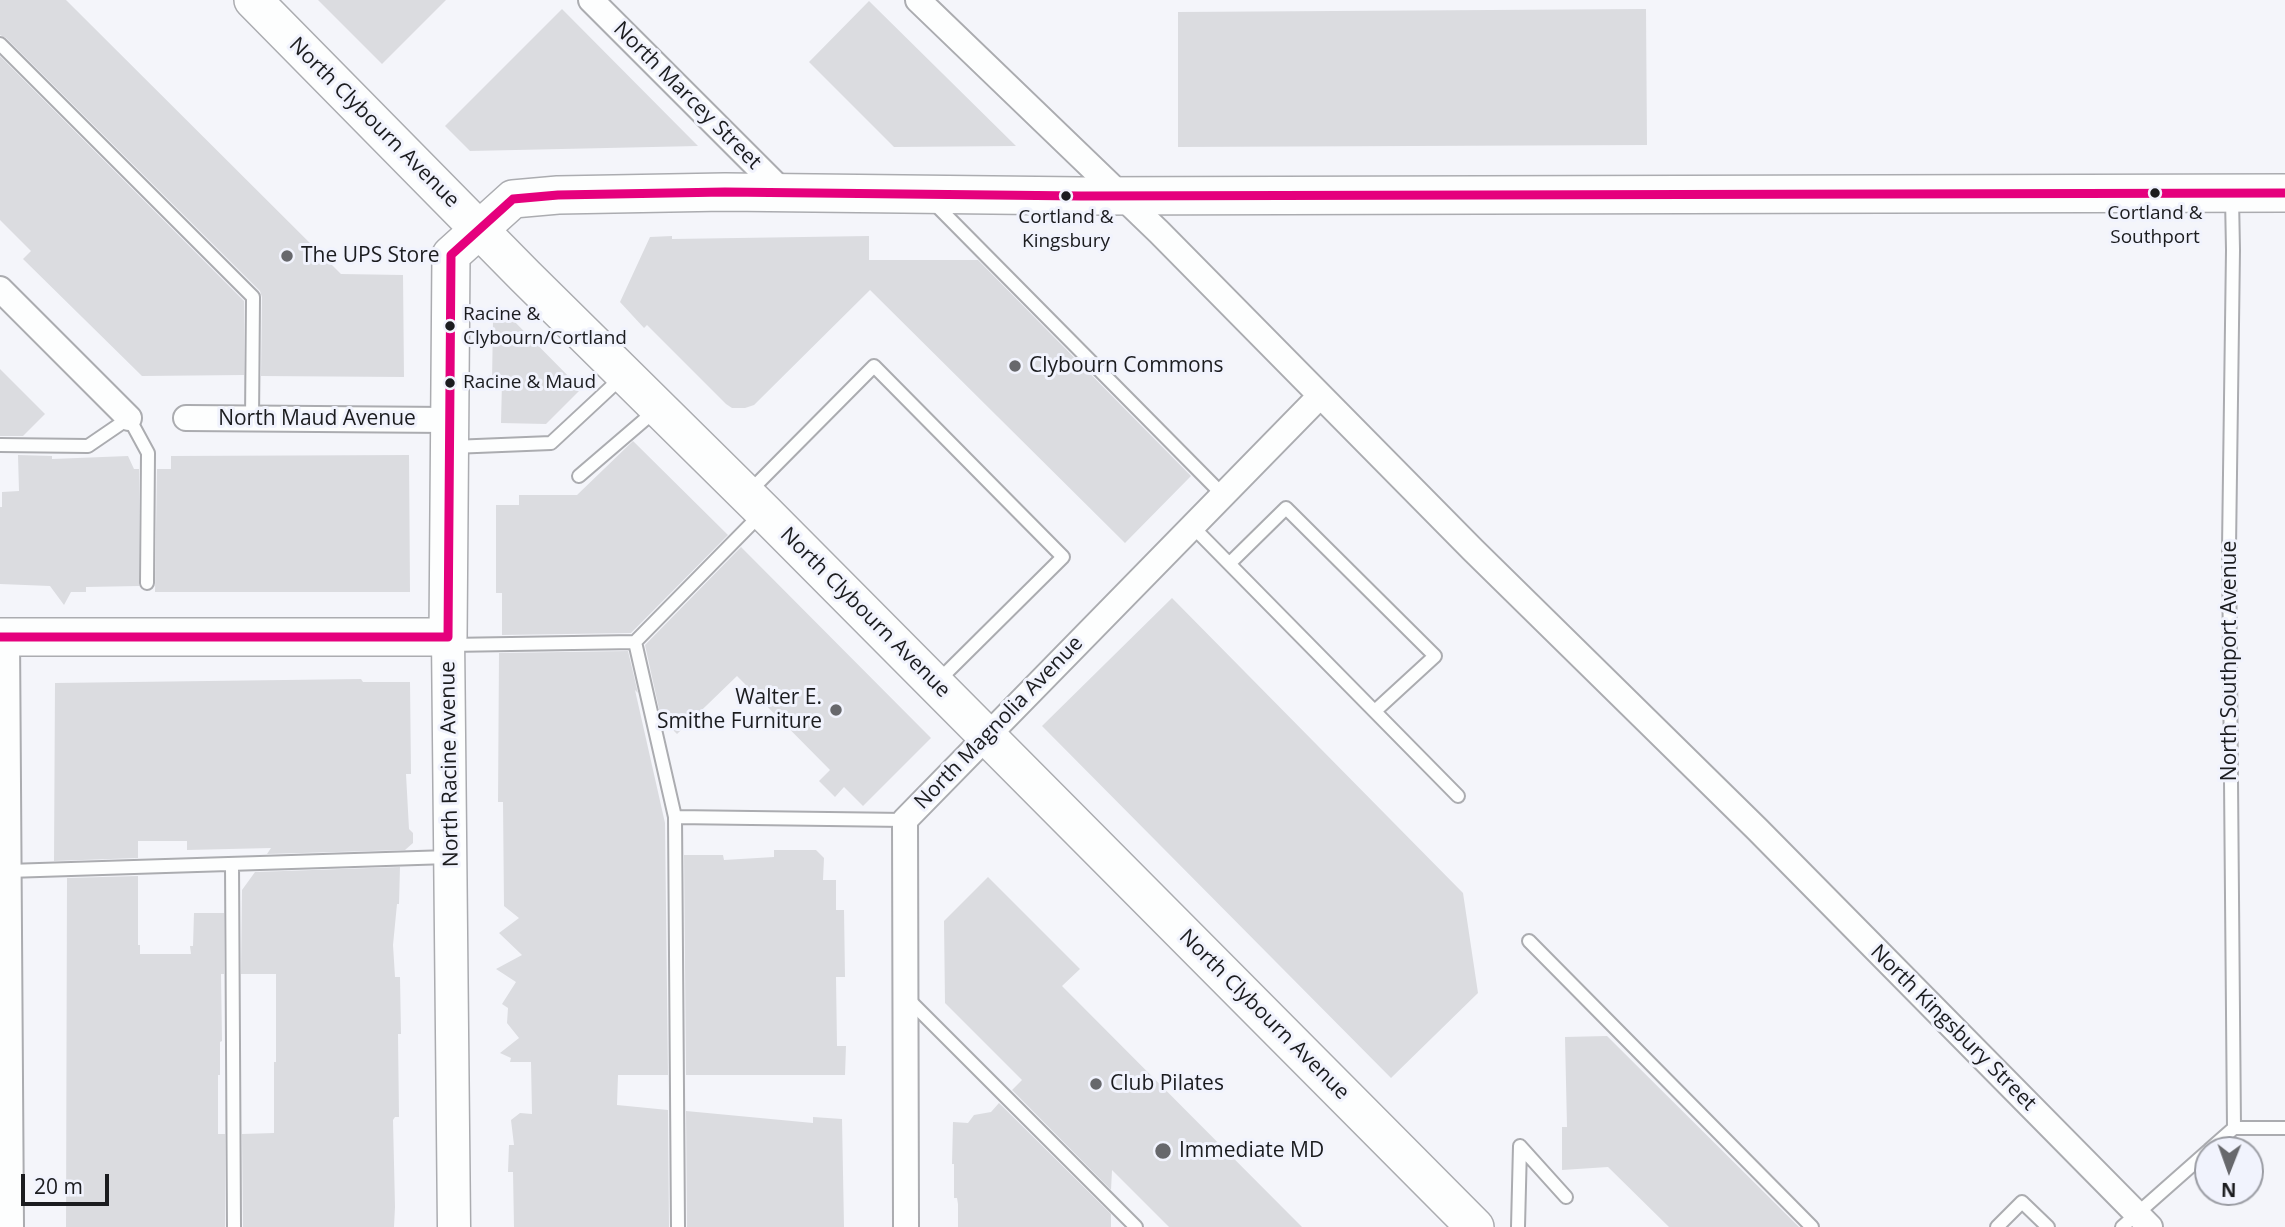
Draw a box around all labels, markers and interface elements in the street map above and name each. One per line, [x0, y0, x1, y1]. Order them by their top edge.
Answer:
street label: North Marcey Street [608, 17, 766, 175]
street label: North Clybourn Avenue [284, 33, 464, 213]
marker: Cortland & Southport [2148, 186, 2162, 200]
marker: Cortland & Kingsbury [1059, 189, 1073, 203]
place label: Cortland & Southport [2107, 203, 2203, 247]
place label: Cortland & Kingsbury [1018, 207, 1114, 251]
place label: The UPS Store [301, 243, 440, 269]
marker: The UPS Store [279, 248, 295, 264]
place label: Racine & Clybourn/Cortland [463, 304, 627, 348]
marker: Racine & Clybourn/Cortland [443, 319, 457, 333]
place label: Clybourn Commons [1029, 353, 1224, 379]
marker: Clybourn Commons [1007, 358, 1023, 374]
place label: Racine & Maud [463, 372, 596, 394]
marker: Racine & Maud [443, 376, 457, 390]
street label: North Maud Avenue [218, 406, 416, 432]
street label: North Clybourn Avenue [775, 523, 955, 703]
street label: North Southport Avenue [2217, 541, 2243, 781]
street label: North Magnolia Avenue [910, 631, 1088, 815]
street label: North Racine Avenue [436, 661, 464, 867]
place label: Walter E. Smithe Furniture [657, 685, 822, 735]
marker: Walter E. Smithe Furniture [828, 702, 844, 718]
street label: North Clybourn Avenue [1174, 925, 1354, 1105]
street label: North Kingsbury Street [1865, 940, 2041, 1116]
place label: Club Pilates [1110, 1071, 1224, 1097]
marker: Club Pilates [1088, 1076, 1104, 1092]
north arrow [2194, 1136, 2264, 1206]
place label: Immediate MD [1179, 1138, 1324, 1164]
marker: Immediate MD [1153, 1141, 1173, 1161]
scale bar [24, 1160, 112, 1204]
text: 20 m [34, 1172, 83, 1200]
text: N [2221, 1177, 2237, 1203]

